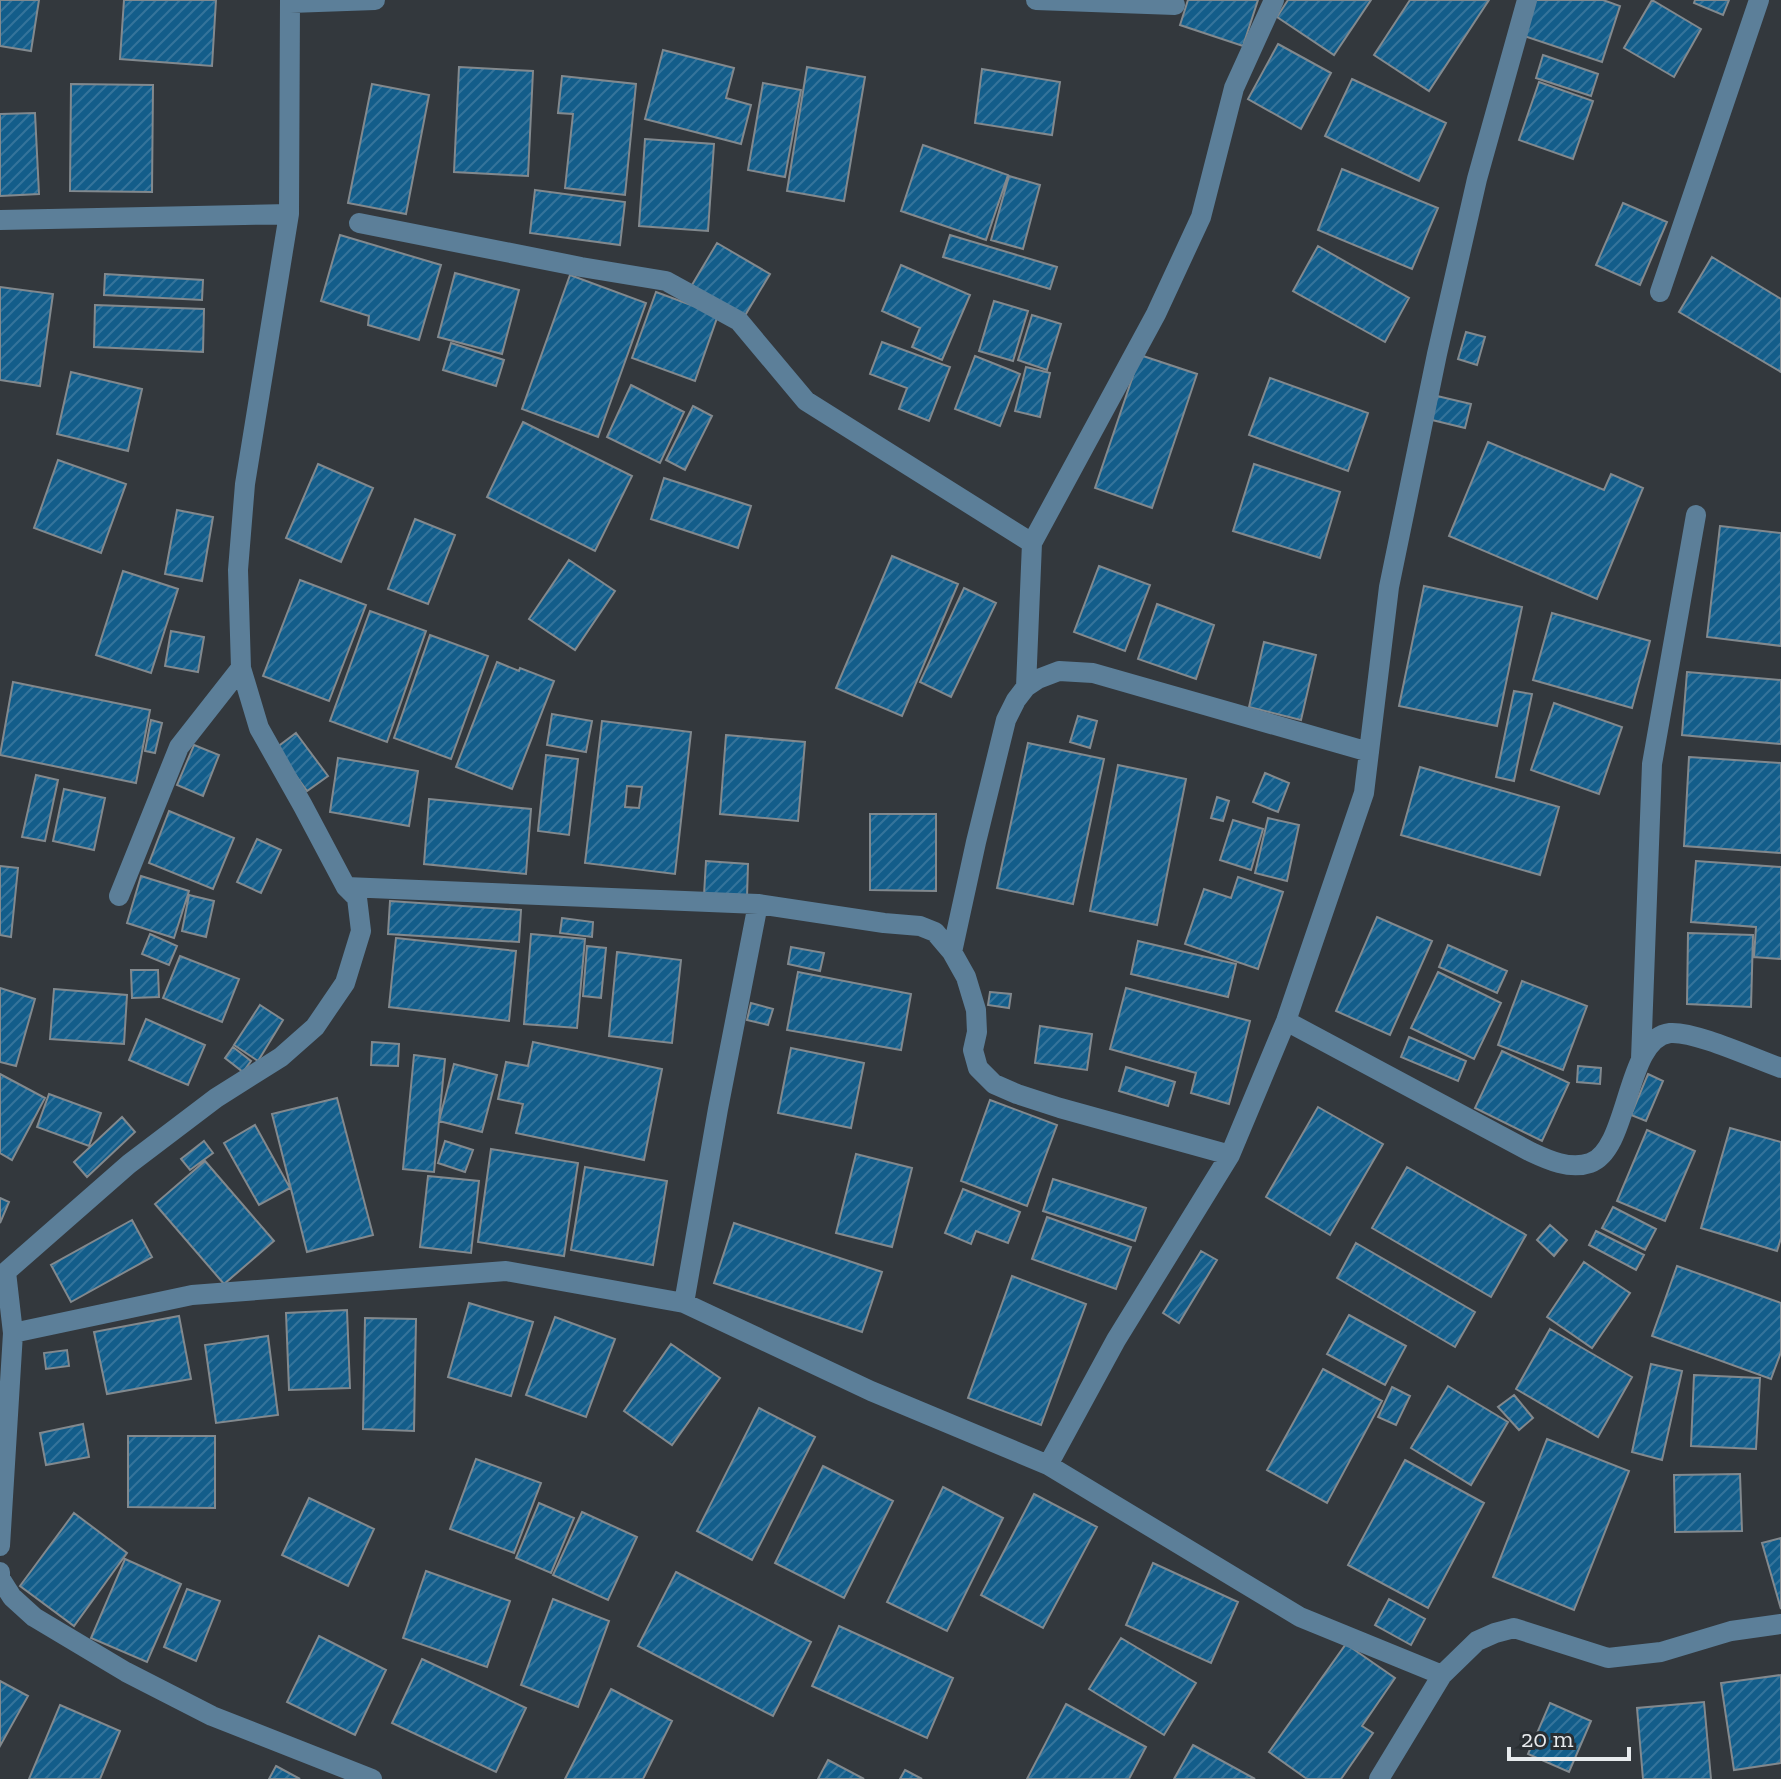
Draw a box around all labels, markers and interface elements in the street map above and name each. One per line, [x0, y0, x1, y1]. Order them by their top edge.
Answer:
scale bar [1509, 1711, 1629, 1761]
text: 20 m [1521, 1724, 1574, 1753]

